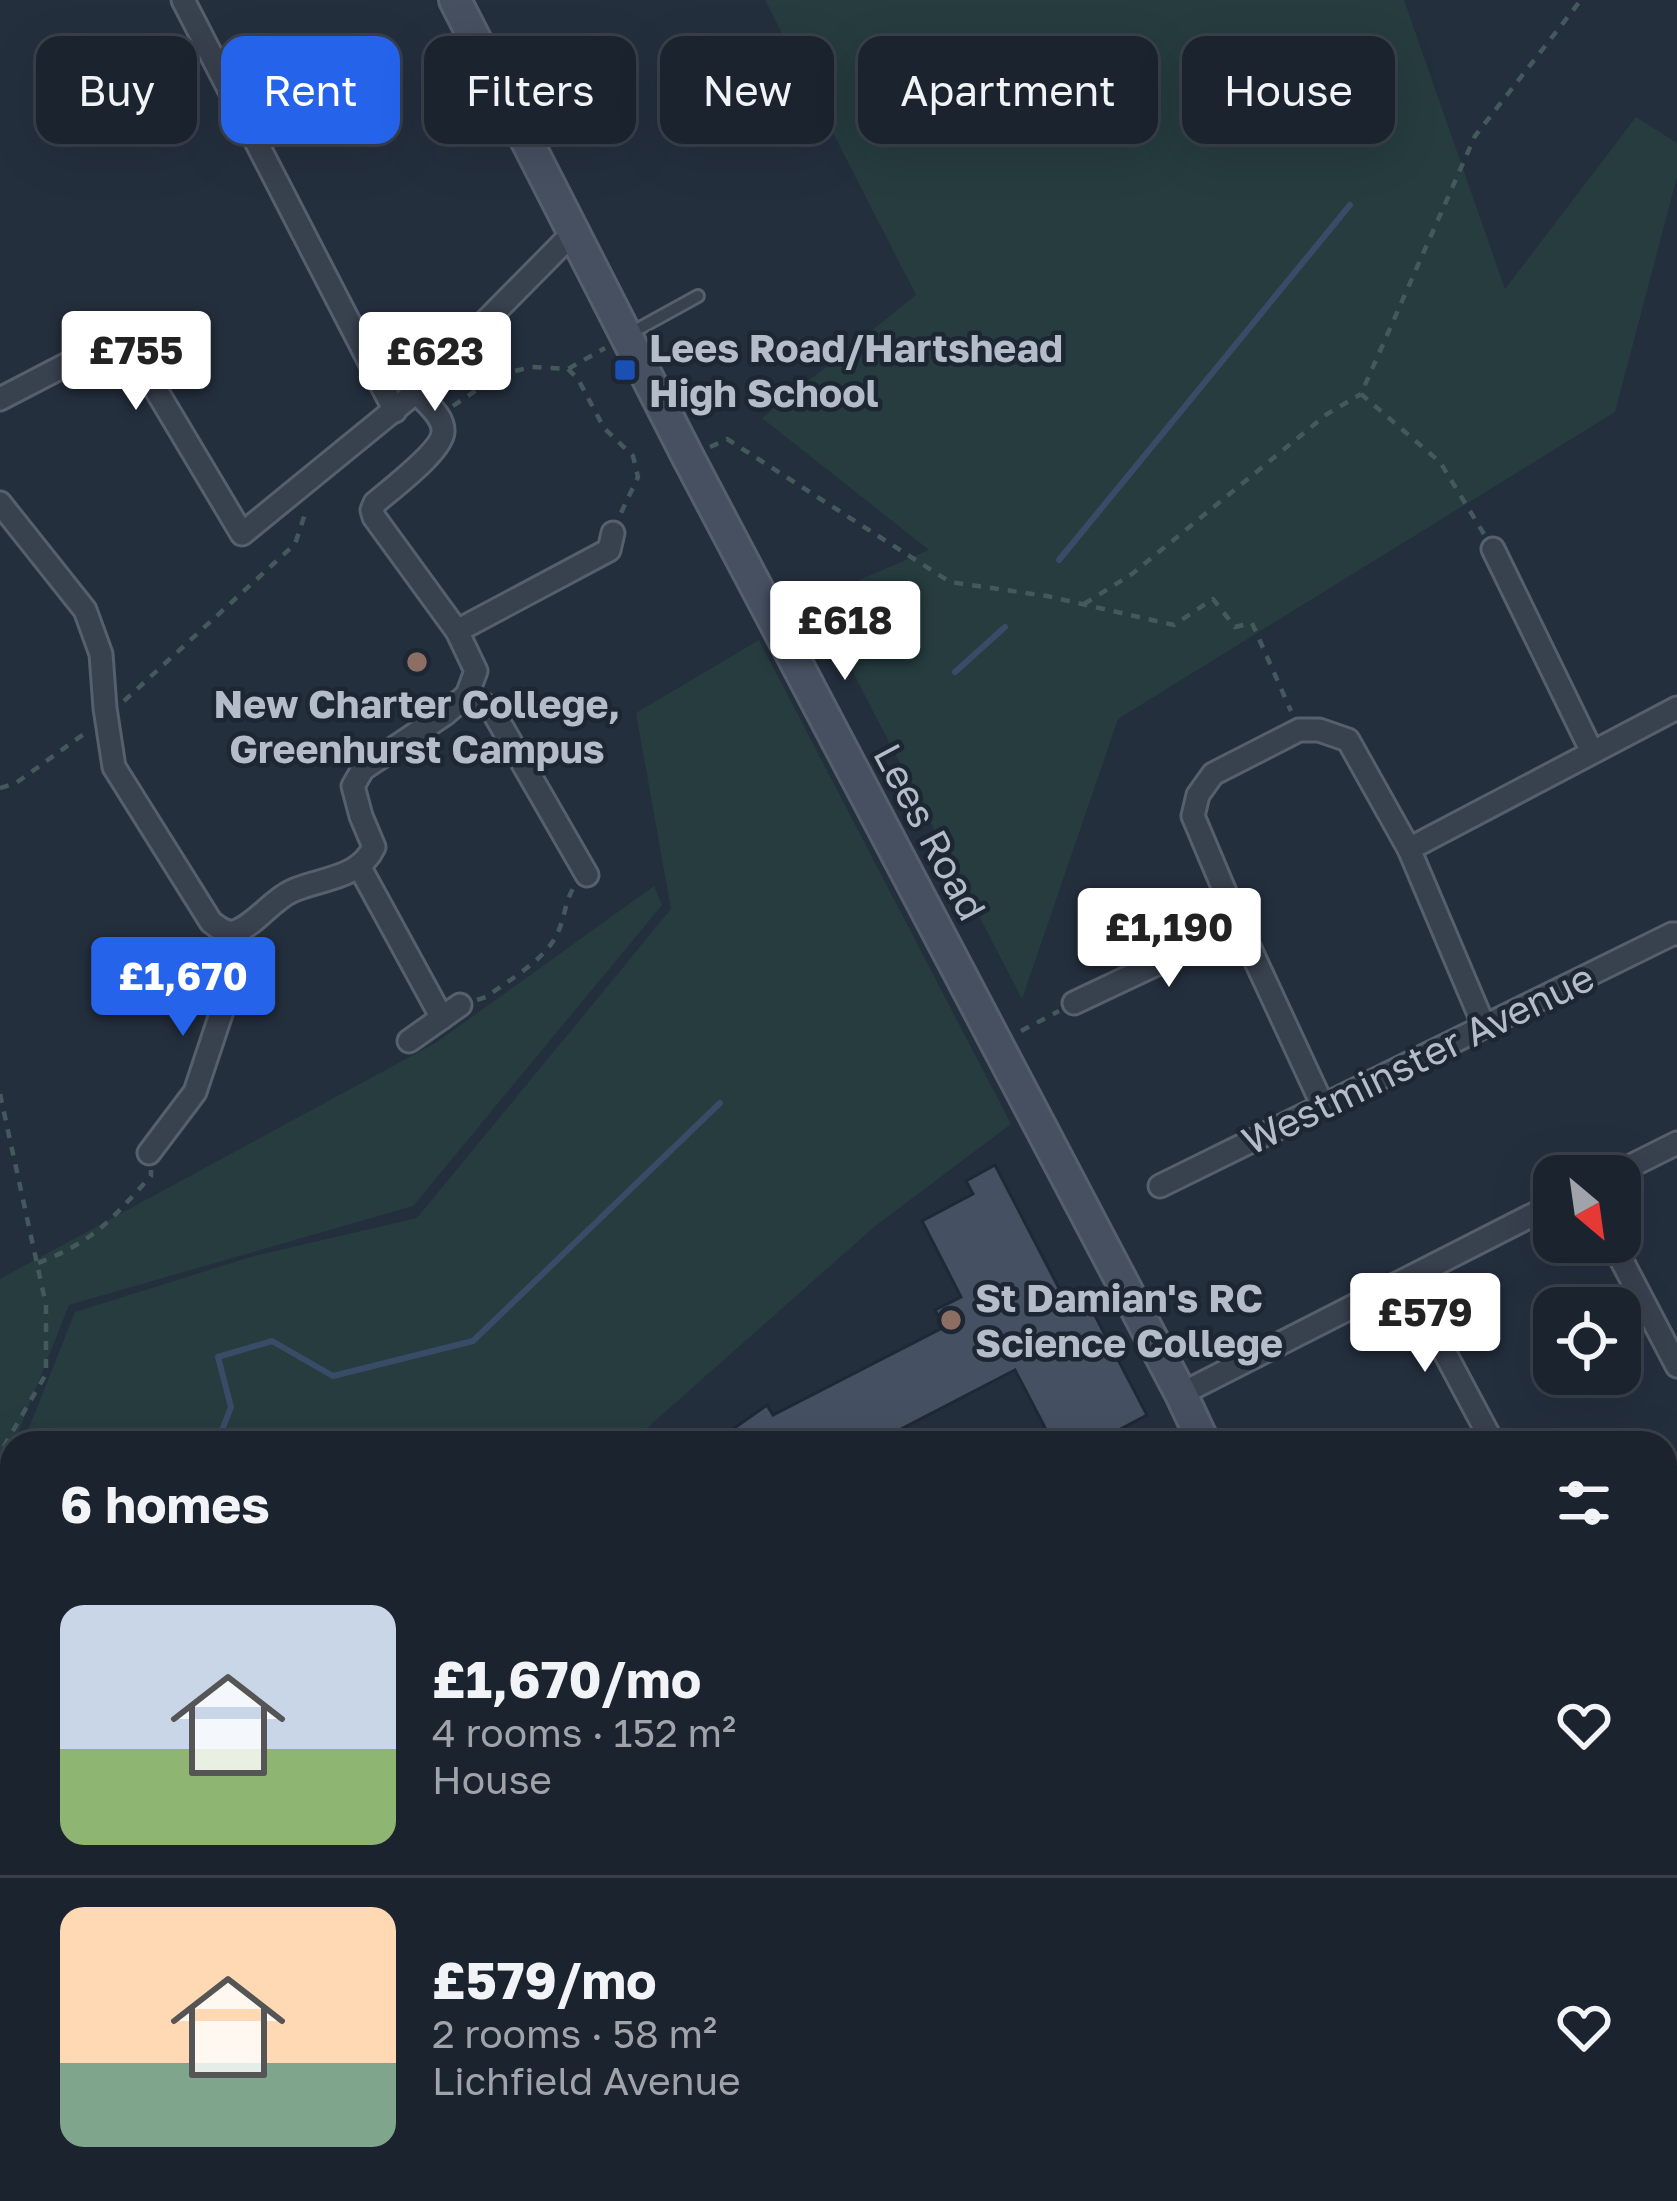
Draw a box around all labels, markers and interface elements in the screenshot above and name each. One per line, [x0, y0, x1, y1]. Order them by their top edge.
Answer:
chip: Buy [36, 36, 197, 144]
chip: Rent [221, 36, 400, 144]
chip: Filters [424, 36, 636, 144]
chip: New [660, 36, 834, 144]
chip: Apartment [858, 36, 1158, 144]
chip: House [1182, 36, 1395, 144]
pin: £755 [65, 311, 207, 413]
pin: £623 [364, 312, 506, 414]
place label: Lees Road/Hartshead High School [649, 324, 1063, 416]
text: £755 [89, 326, 183, 373]
text: £623 [386, 327, 484, 374]
marker: Lees Road/Hartshead High School [612, 357, 638, 383]
pin: £618 [774, 581, 916, 683]
text: £618 [797, 596, 893, 643]
marker: New Charter College, Greenhurst Campus [404, 649, 430, 675]
place label: New Charter College, Greenhurst Campus [214, 680, 620, 772]
street label: Lees Road [864, 736, 997, 928]
pin: £1,190 [1071, 888, 1267, 990]
text: £1,190 [1105, 903, 1233, 950]
pin: £1,670 [85, 937, 281, 1039]
text: £1,670 [118, 952, 248, 999]
street label: Westminster Avenue [1234, 953, 1601, 1164]
north arrow [1533, 1155, 1641, 1263]
map controls [1533, 1155, 1641, 1395]
pin: £579 [1354, 1273, 1496, 1375]
place label: St Damian's RC Science College [975, 1274, 1283, 1366]
button: locate [1533, 1287, 1641, 1395]
text: £579 [1377, 1288, 1473, 1335]
marker: St Damian's RC Science College [938, 1307, 964, 1333]
icon: filters [1551, 1470, 1617, 1536]
text: 6 homes [60, 1473, 270, 1534]
text: £1,670/mo [432, 1648, 701, 1709]
icon: home [156, 1653, 300, 1797]
icon: heart [1551, 1692, 1617, 1758]
text: 4 rooms · 152 m² [432, 1709, 736, 1756]
text: House [432, 1756, 552, 1803]
text: £579/mo [432, 1949, 657, 2010]
icon: home [156, 1955, 300, 2099]
icon: heart [1551, 1994, 1617, 2060]
text: 2 rooms · 58 m² [432, 2010, 717, 2057]
text: Lichfield Avenue [432, 2057, 741, 2104]

